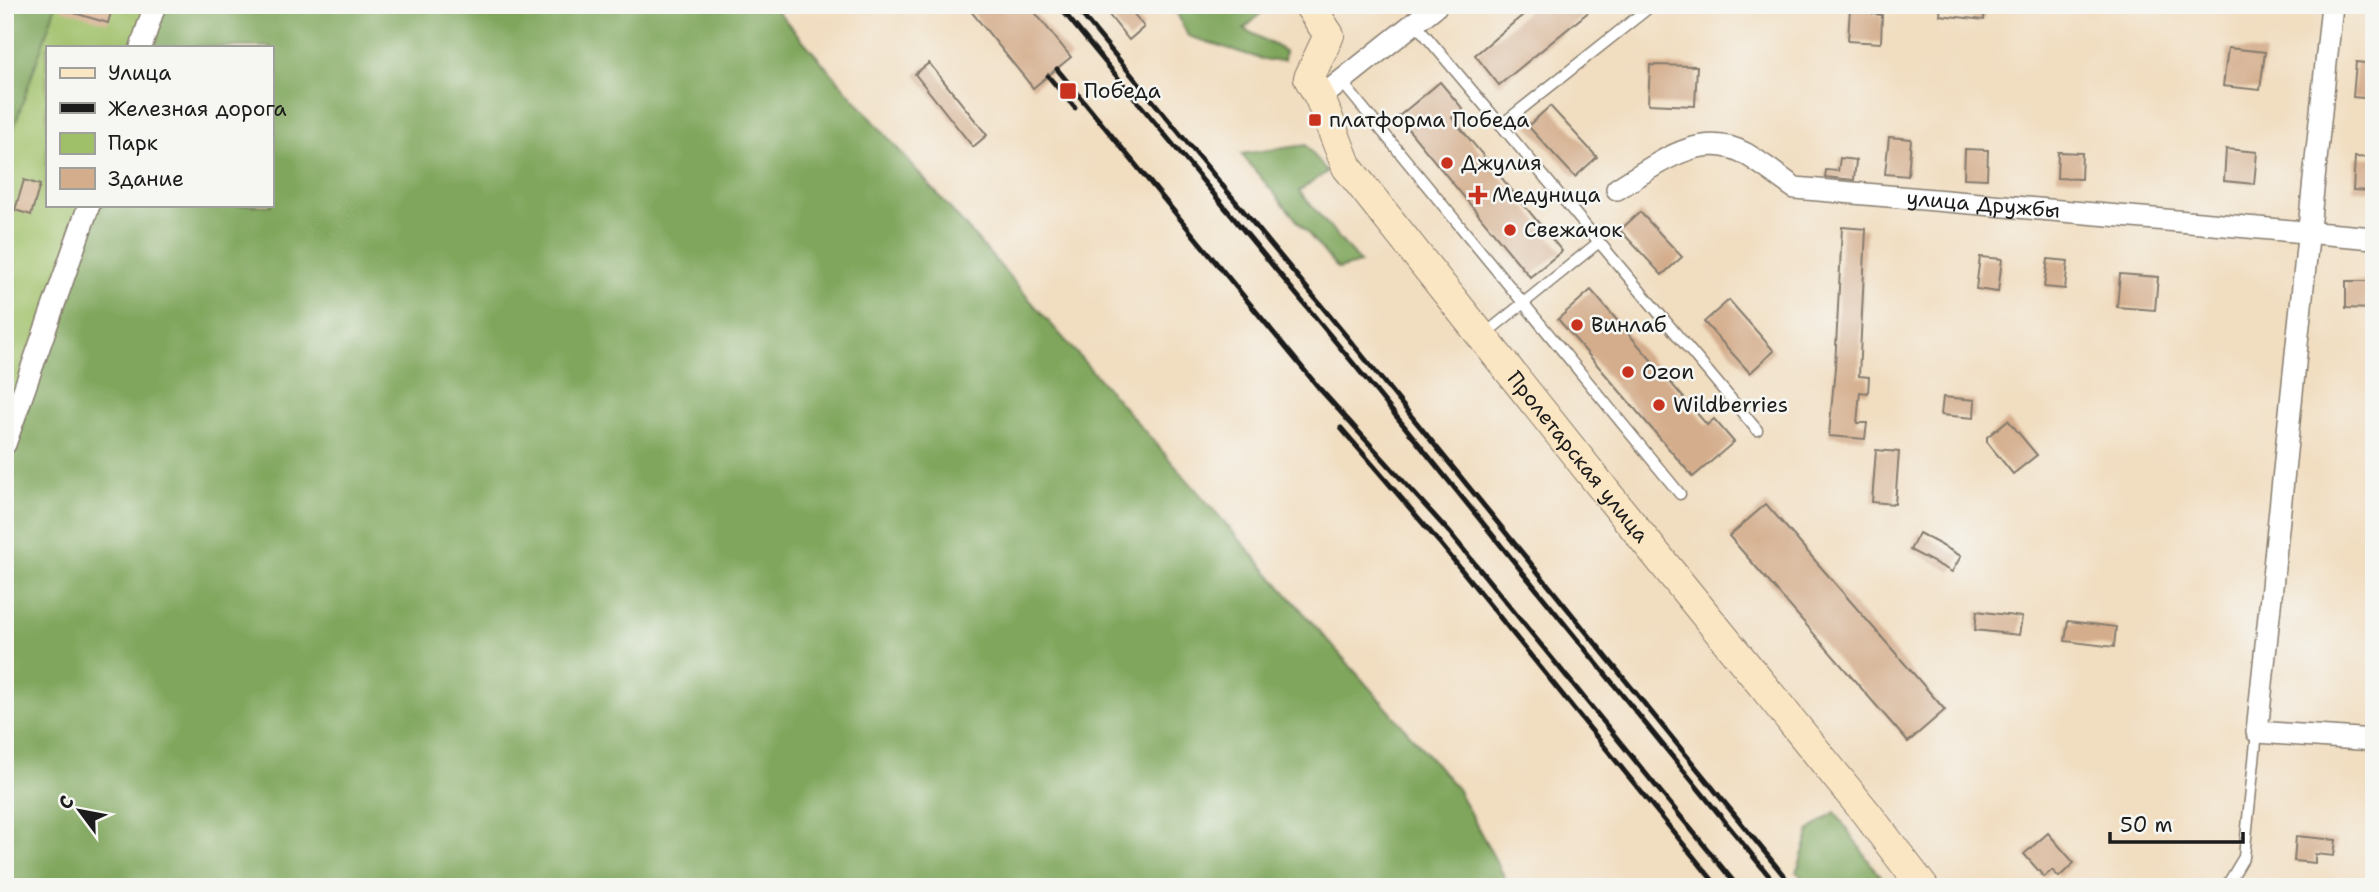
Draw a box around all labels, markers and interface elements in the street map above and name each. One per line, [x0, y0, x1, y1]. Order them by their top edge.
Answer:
legend [46, 46, 273, 206]
text: Улица [108, 59, 171, 87]
place label: Победа [1084, 77, 1161, 105]
marker: Победа [1058, 81, 1078, 101]
text: Железная дорога [108, 95, 287, 123]
place label: платформа Победа [1329, 106, 1529, 134]
marker: платформа Победа [1307, 112, 1323, 128]
text: Парк [108, 129, 158, 157]
place label: Джулия [1461, 149, 1542, 177]
marker: Джулия [1439, 155, 1455, 171]
text: Здание [108, 165, 184, 193]
place label: Медуница [1492, 181, 1601, 209]
street label: улица Дружбы [1905, 184, 2061, 225]
marker: Медуница [1470, 187, 1486, 203]
place label: Свежачок [1524, 216, 1623, 244]
marker: Свежачок [1502, 222, 1518, 238]
place label: Винлаб [1591, 311, 1666, 339]
marker: Винлаб [1569, 317, 1585, 333]
place label: Ozon [1642, 358, 1694, 386]
marker: Ozon [1620, 364, 1636, 380]
street label: Пролетарская улица [1501, 365, 1655, 549]
place label: Wildberries [1673, 391, 1788, 419]
marker: Wildberries [1651, 397, 1667, 413]
north arrow [46, 776, 116, 846]
text: С [52, 791, 80, 814]
scale bar [2110, 801, 2242, 845]
text: 50 m [2120, 811, 2173, 839]

